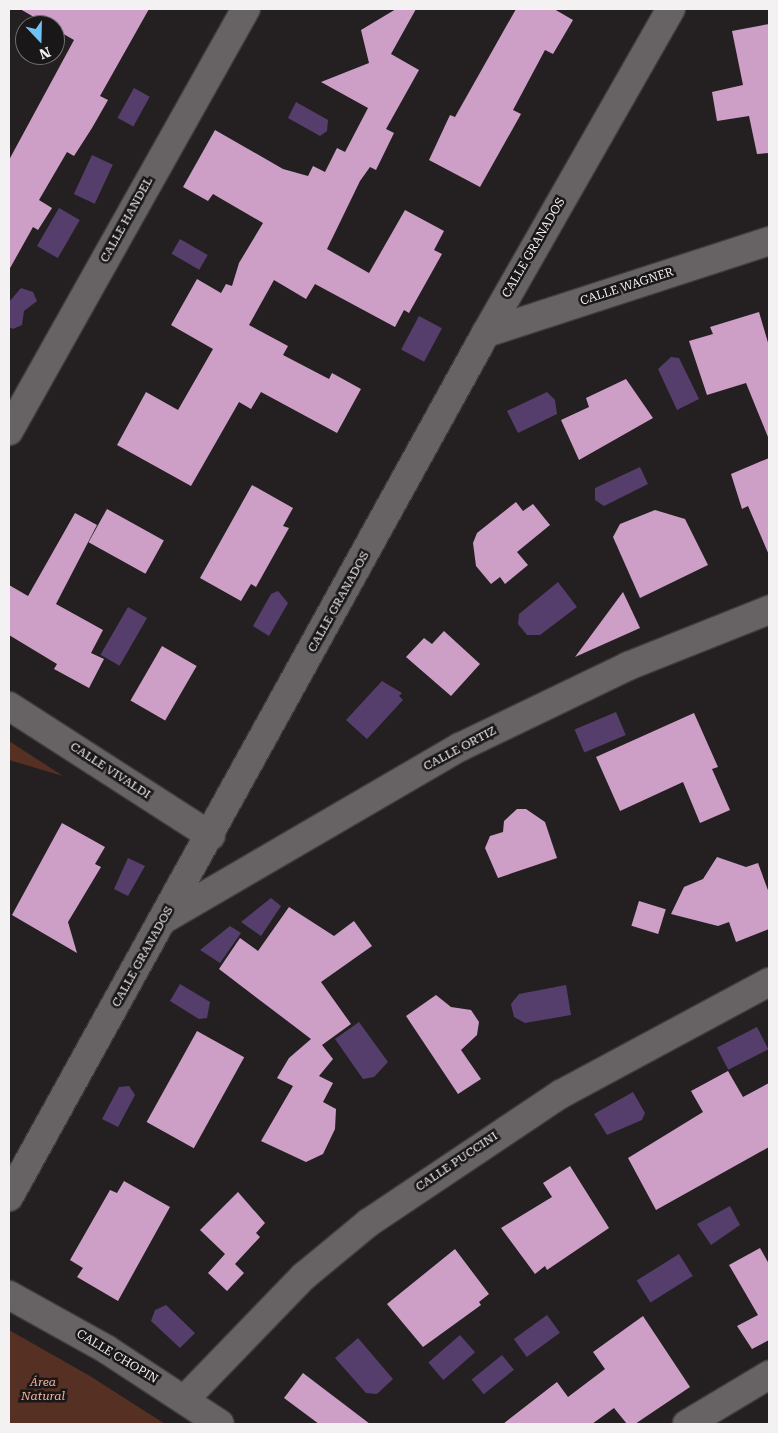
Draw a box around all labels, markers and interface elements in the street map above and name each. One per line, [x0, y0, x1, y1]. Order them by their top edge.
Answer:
north arrow [15, 15, 65, 65]
text: N [37, 44, 53, 62]
street label: CALLE HANDEL [98, 175, 156, 265]
street label: CALLE GRANADOS [500, 196, 568, 300]
street label: CALLE WAGNER [578, 265, 676, 309]
street label: CALLE GRANADOS [305, 549, 373, 655]
street label: CALLE ORTIZ [421, 724, 499, 774]
street label: CALLE VIVALDI [67, 740, 153, 802]
street label: CALLE GRANADOS [109, 904, 177, 1010]
street label: CALLE PUCCINI [413, 1129, 501, 1195]
street label: CALLE CHOPIN [74, 1327, 160, 1387]
park label: Área Natural [21, 1376, 65, 1404]

